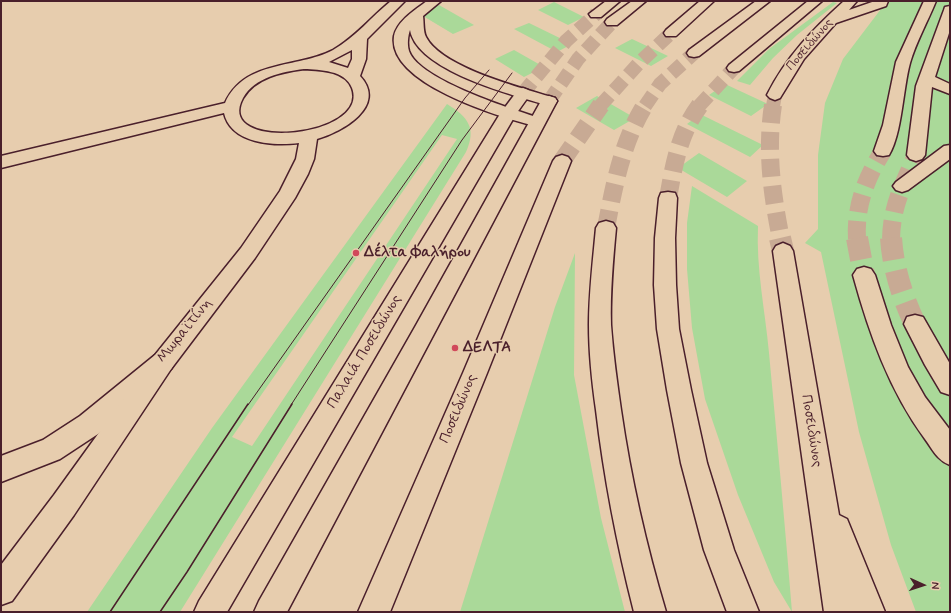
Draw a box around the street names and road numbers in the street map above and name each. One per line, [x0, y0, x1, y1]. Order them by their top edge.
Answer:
street label: Ποσειδώνος [783, 16, 837, 74]
street label: Παλαιά Ποσειδώνος [324, 292, 406, 412]
street label: Μωραϊτίνη [153, 295, 217, 367]
street label: Ποσειδώνος [436, 372, 482, 446]
street label: Ποσειδώνος [796, 393, 826, 469]

